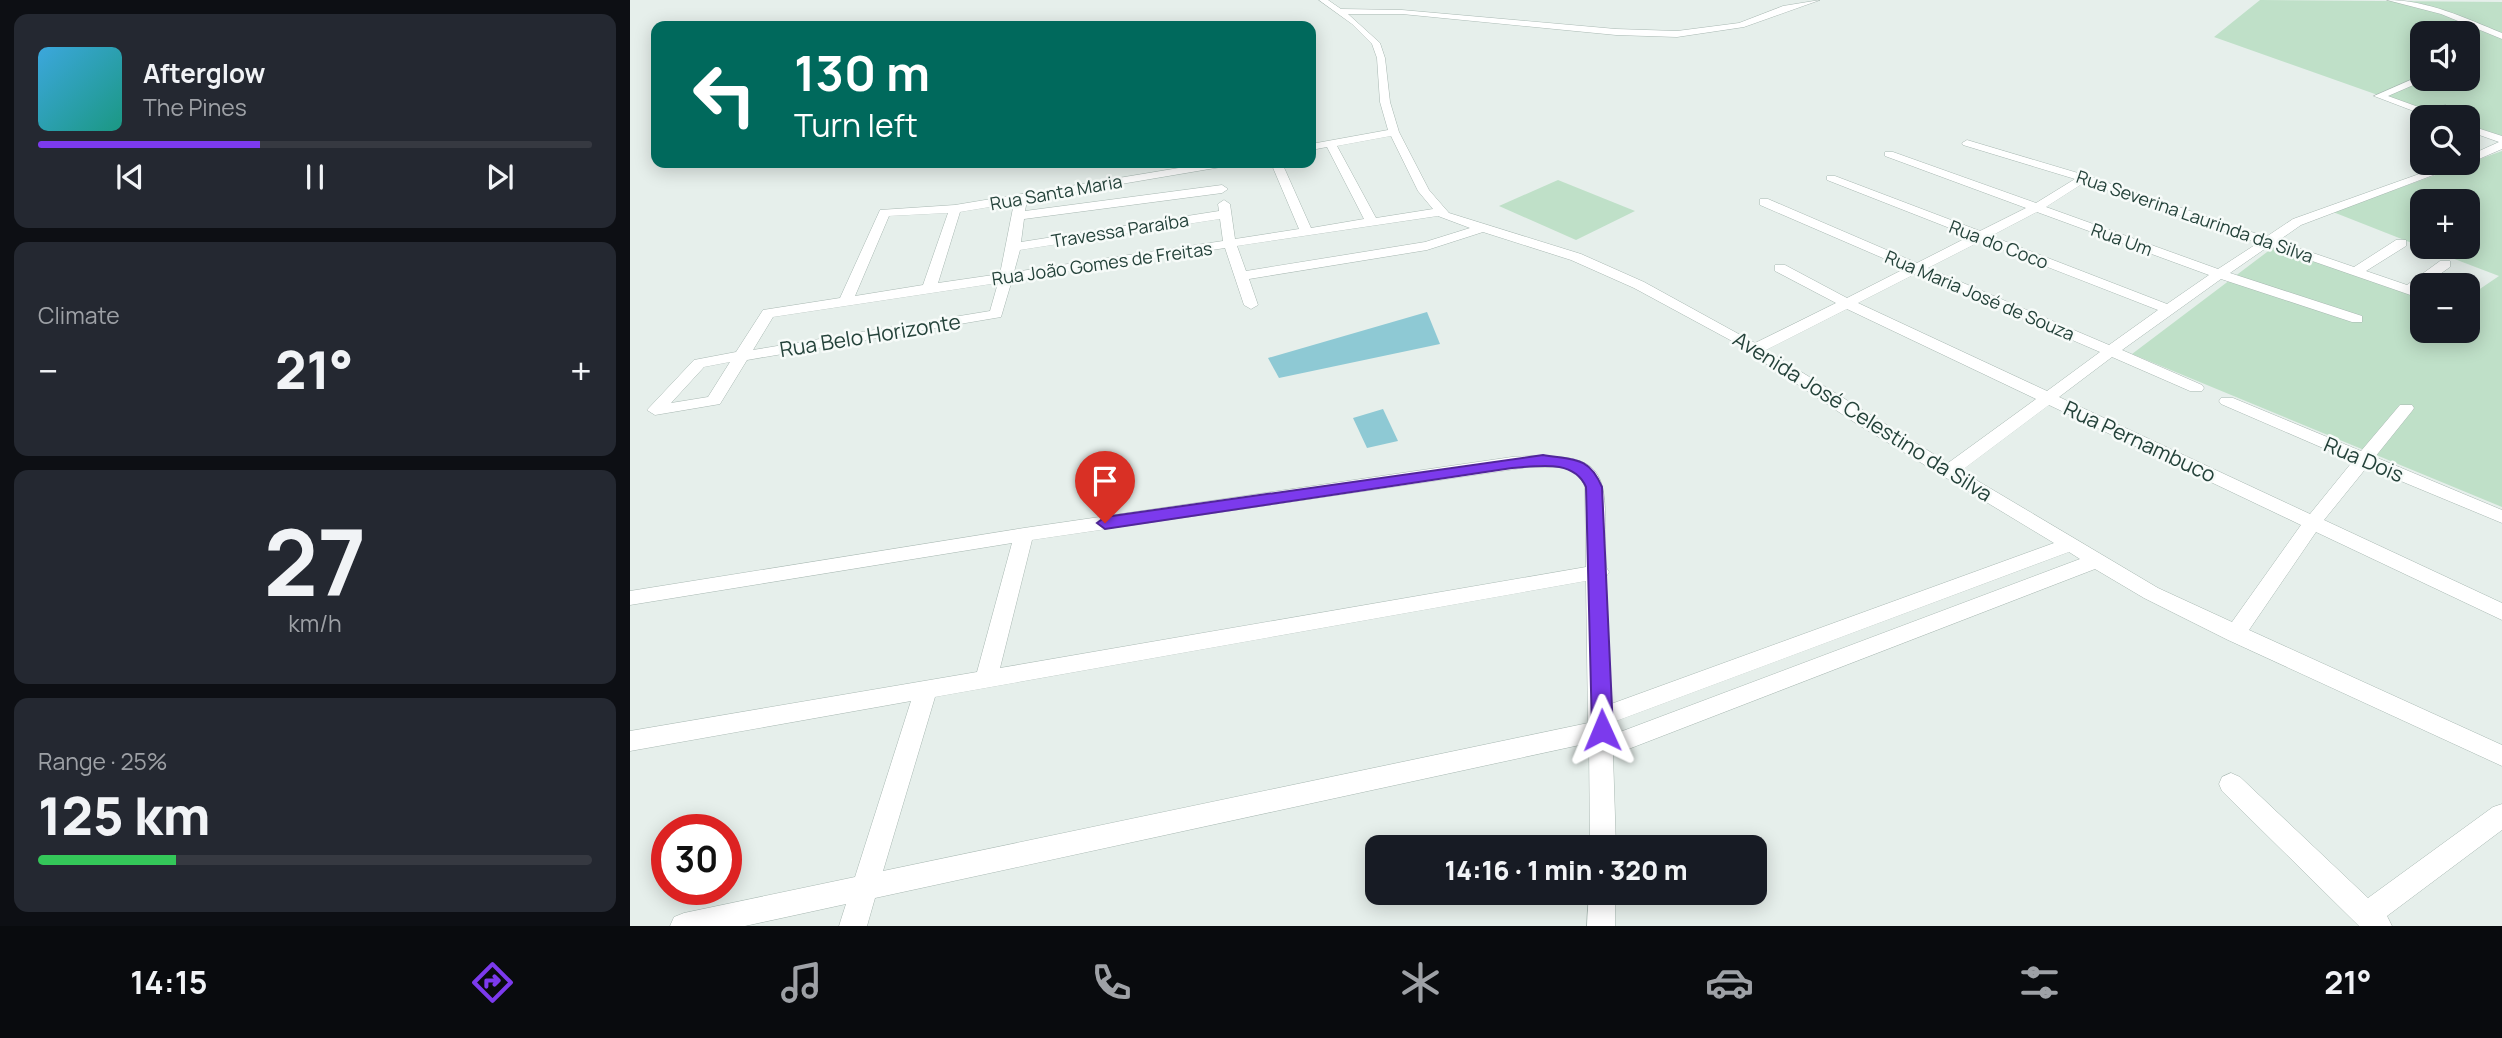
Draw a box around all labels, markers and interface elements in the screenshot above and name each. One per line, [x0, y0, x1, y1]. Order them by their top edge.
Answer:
map controls [2410, 21, 2480, 343]
button: sound [2410, 21, 2480, 91]
text: 130 m [794, 39, 930, 106]
icon: left [679, 49, 770, 140]
text: Afterglow [143, 55, 265, 91]
text: The Pines [143, 91, 247, 123]
text: Turn left [794, 103, 918, 147]
button: search [2410, 105, 2480, 175]
icon: previous [111, 158, 149, 196]
icon: pause [296, 158, 334, 196]
icon: next [481, 158, 519, 196]
street label: Rua Severina Laurinda da Silva [2073, 164, 2317, 268]
street label: Rua Santa Maria [988, 169, 1124, 215]
button: + [2410, 189, 2480, 259]
street label: Travessa Paraíba [1050, 207, 1190, 253]
street label: Rua do Coco [1946, 214, 2052, 274]
street label: Rua Um [2088, 217, 2156, 261]
street label: Rua João Gomes de Freitas [990, 236, 1214, 290]
street label: Rua Maria José de Souza [1882, 244, 2078, 346]
button: − [2410, 273, 2480, 343]
text: Climate [38, 299, 120, 331]
street label: Rua Belo Horizonte [777, 307, 963, 363]
street label: Avenida José Celestino da Silva [1728, 325, 1998, 507]
text: 21° [275, 334, 354, 405]
text: − [38, 344, 59, 396]
text: + [570, 344, 592, 396]
street label: Rua Pernambuco [2059, 394, 2221, 488]
street label: Rua Dois [2320, 430, 2408, 488]
pin [1075, 451, 1135, 523]
icon: arrive [1086, 462, 1124, 500]
text: 27 [264, 499, 366, 623]
text: km/h [288, 607, 342, 639]
position arrow [1565, 693, 1639, 767]
text: Range · 25% [38, 745, 168, 777]
text: 125 km [38, 780, 210, 851]
speed limit sign: 30 [651, 814, 742, 905]
text: 14:16 · 1 min · 320 m [1444, 852, 1688, 888]
icon: directions [468, 958, 517, 1007]
icon: music [777, 958, 826, 1007]
icon: phone [1087, 958, 1136, 1007]
icon: climate [1396, 958, 1445, 1007]
icon: car [1705, 958, 1754, 1007]
icon: filters [2015, 958, 2064, 1007]
text: 14:15 [130, 960, 207, 1004]
text: 21° [2324, 960, 2372, 1004]

